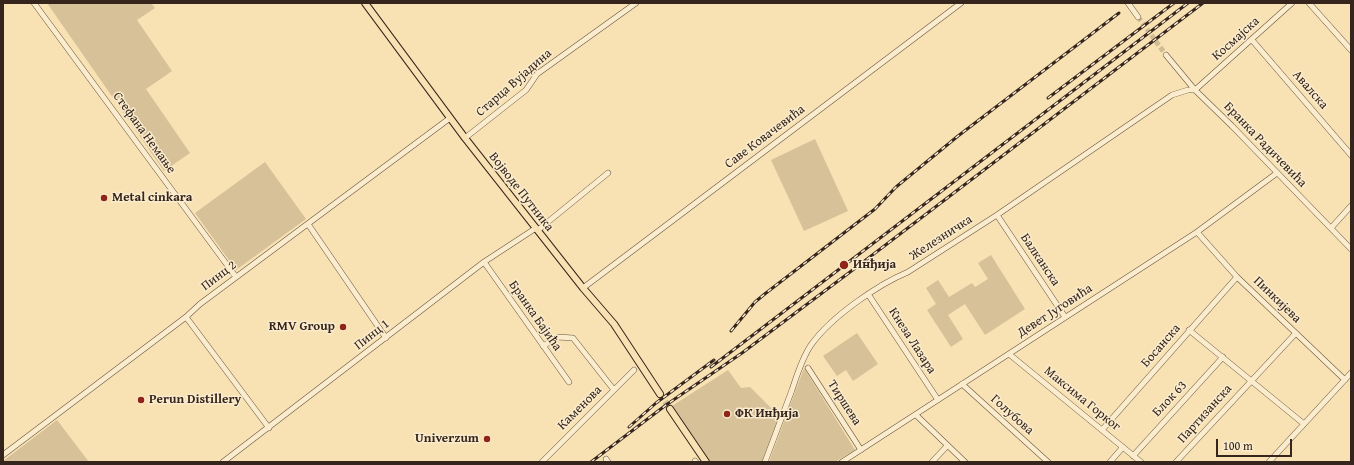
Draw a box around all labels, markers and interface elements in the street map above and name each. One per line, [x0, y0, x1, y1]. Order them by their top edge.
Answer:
street label: Космајска [1209, 14, 1263, 64]
street label: Старца Вујадина [473, 46, 555, 120]
street label: Авалска [1289, 67, 1331, 113]
street label: Стефана Немање [109, 89, 179, 177]
street label: Бранка Радичевића [1220, 99, 1310, 191]
street label: Саве Ковачевића [722, 102, 808, 172]
street label: Војводе Путника [485, 149, 557, 235]
place label: Metal cinkara [112, 190, 192, 206]
marker: Metal cinkara [99, 193, 109, 203]
street label: Железничка [907, 212, 975, 264]
street label: Балканска [1017, 231, 1063, 289]
place label: Инђија [853, 257, 896, 273]
street label: Пинц 2 [198, 258, 240, 294]
marker: Инђија [838, 259, 850, 271]
street label: Пинкијева [1250, 273, 1304, 327]
street label: Бранка Бајића [505, 278, 565, 354]
street label: Девет Југовића [1015, 281, 1095, 341]
street label: Кнеза Лазара [885, 305, 939, 377]
street label: Пинц 1 [351, 316, 393, 354]
place label: RMV Group [269, 319, 335, 335]
street label: Босанска [1138, 321, 1184, 371]
marker: RMV Group [338, 322, 348, 332]
street label: Максима Горког [1041, 363, 1123, 435]
street label: Тиршева [824, 378, 864, 428]
street label: Блок 63 [1150, 378, 1190, 420]
street label: Партизанска [1175, 381, 1235, 447]
street label: Каменова [555, 383, 605, 433]
place label: Perun Distillery [149, 392, 241, 408]
street label: Голубова [987, 392, 1037, 438]
marker: Perun Distillery [136, 395, 146, 405]
place label: ФК Инђија [735, 406, 799, 422]
marker: ФК Инђија [722, 409, 732, 419]
place label: Univerzum [415, 431, 479, 447]
scale bar [1218, 431, 1294, 457]
marker: Univerzum [482, 434, 492, 444]
text: 100 m [1223, 437, 1253, 454]

